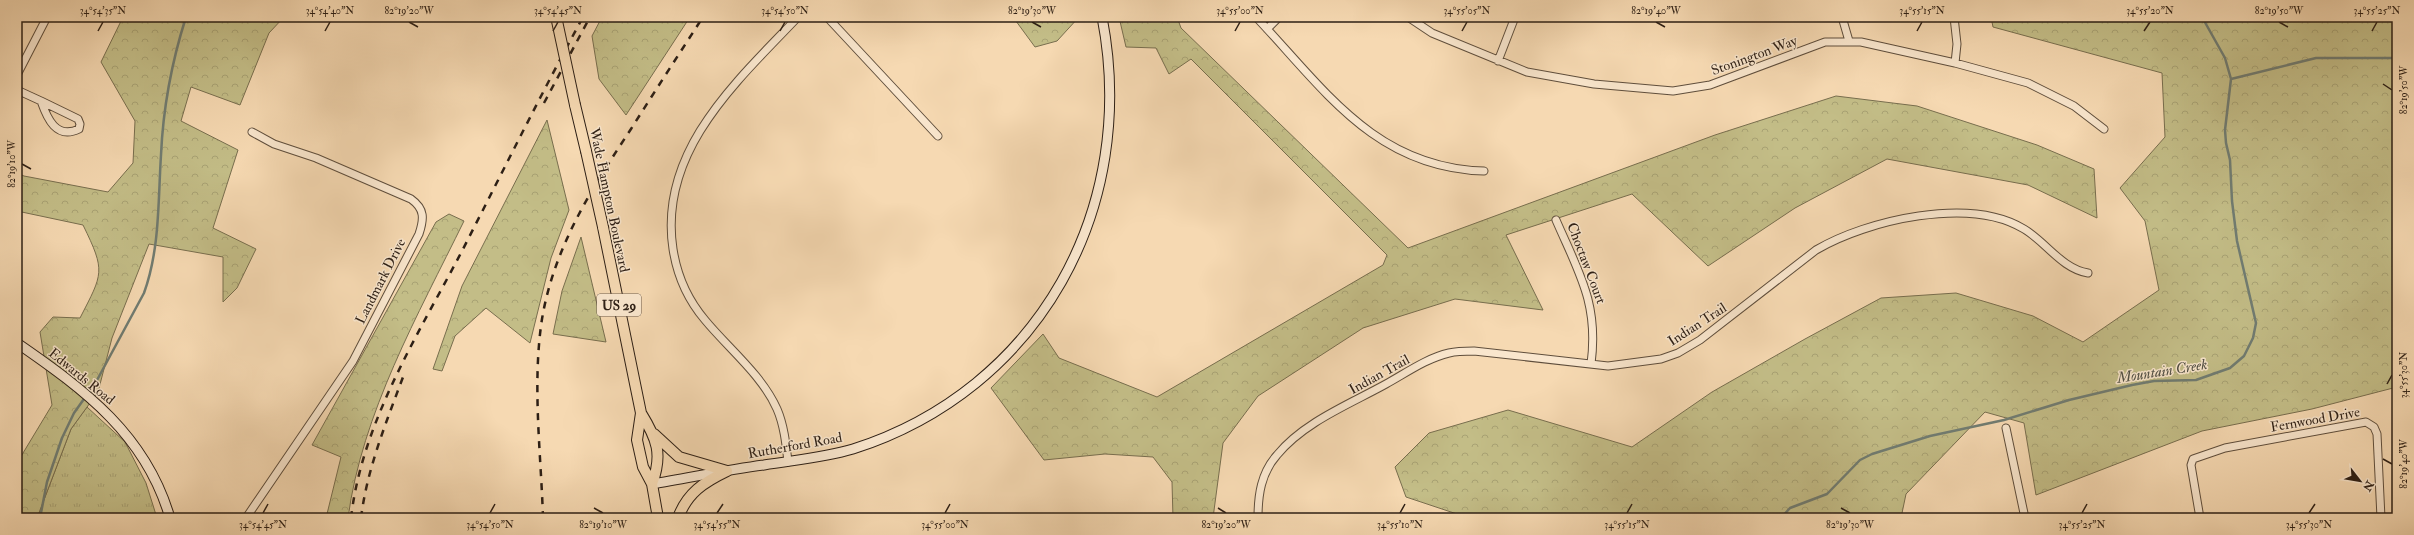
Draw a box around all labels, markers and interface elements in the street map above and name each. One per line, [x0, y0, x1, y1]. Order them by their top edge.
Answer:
text: 34°54'35"N [80, 5, 126, 17]
text: 34°54'40"N [306, 5, 354, 17]
text: 82°19'20"W [384, 5, 434, 17]
text: 34°54'45"N [534, 5, 582, 17]
text: 34°54'50"N [761, 5, 809, 17]
text: 82°19'30"W [1008, 5, 1057, 17]
text: 34°55'00"N [1216, 5, 1264, 17]
text: 34°55'05"N [1444, 5, 1491, 17]
text: 82°19'40"W [1631, 5, 1682, 17]
text: 34°55'15"N [1899, 5, 1945, 17]
text: 34°55'20"N [2126, 5, 2174, 17]
text: 82°19'50"W [2255, 5, 2304, 17]
text: 34°55'25"N [2354, 5, 2400, 17]
street label: Stonington Way [1709, 32, 1801, 80]
text: 82°19'50"W [2398, 65, 2410, 114]
street label: Wade Hampton Boulevard [585, 125, 633, 274]
text: 82°19'10"W [6, 139, 18, 188]
street label: Choctaw Court [1563, 220, 1610, 307]
street label: Landmark Drive [352, 236, 409, 327]
road number: US 29 [597, 294, 641, 316]
street label: Indian Trail [1665, 299, 1730, 350]
street label: Edwards Road [45, 345, 118, 408]
street label: Indian Trail [1346, 351, 1413, 398]
text: 34°55'30"N [2398, 352, 2410, 398]
water label: Mountain Creek [2115, 355, 2209, 388]
street label: Fernwood Drive [2269, 403, 2361, 436]
street label: Rutherford Road [747, 429, 844, 462]
text: 82°19'40"W [2398, 438, 2410, 489]
north arrow [2340, 461, 2380, 501]
text: N [2359, 477, 2377, 494]
text: 34°54'45"N [239, 519, 287, 531]
text: 34°54'50"N [466, 519, 514, 531]
text: 82°19'10"W [579, 519, 628, 531]
text: 34°54'55"N [694, 519, 741, 531]
text: 34°55'00"N [921, 519, 969, 531]
text: 82°19'20"W [1201, 519, 1251, 531]
text: 34°55'10"N [1377, 519, 1423, 531]
text: 34°55'15"N [1604, 519, 1650, 531]
text: 82°19'30"W [1826, 519, 1875, 531]
text: 34°55'25"N [2059, 519, 2105, 531]
text: 34°55'30"N [2286, 519, 2332, 531]

